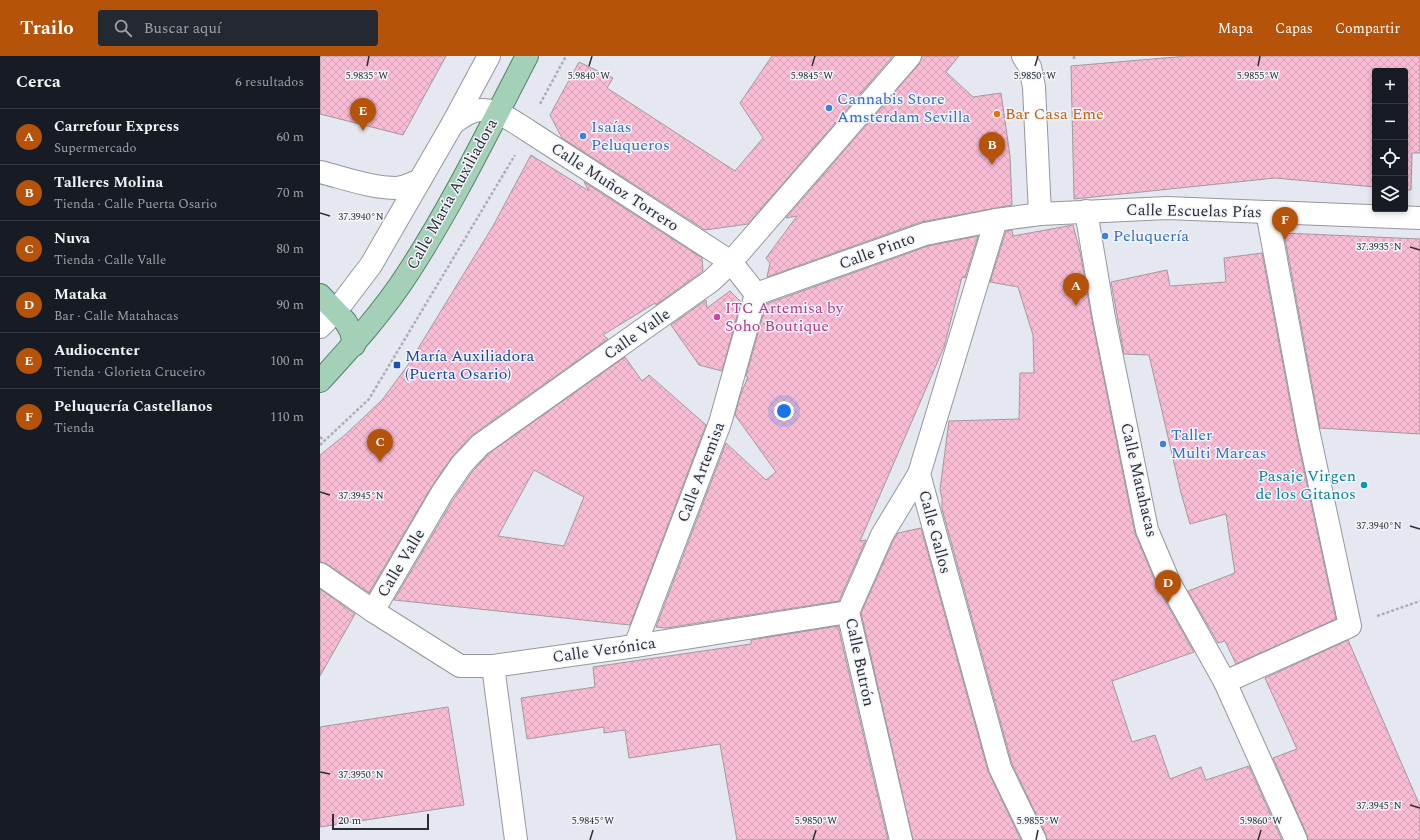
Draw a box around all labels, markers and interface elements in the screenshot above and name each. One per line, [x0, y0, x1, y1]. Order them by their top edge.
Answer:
search box [98, 10, 378, 46]
text: Trailo [20, 14, 74, 43]
icon: search [112, 17, 134, 39]
text: Buscar aquí [144, 17, 222, 40]
text: Mapa [1218, 18, 1253, 39]
text: Capas [1275, 18, 1313, 39]
text: Compartir [1335, 18, 1400, 39]
text: 5.9835°W [346, 68, 388, 84]
text: 5.9840°W [568, 68, 610, 84]
text: 5.9845°W [791, 68, 833, 84]
text: 5.9850°W [1014, 68, 1056, 84]
text: 5.9855°W [1237, 68, 1279, 84]
map controls [1372, 68, 1408, 212]
button: + [1372, 68, 1408, 104]
text: Cerca [16, 69, 61, 95]
text: 6 resultados [235, 72, 304, 92]
place label: Cannabis Store Amsterdam Sevilla [837, 87, 970, 129]
pin: E [350, 98, 376, 131]
place label: Bar Casa Eme [1005, 102, 1104, 126]
marker: Cannabis Store Amsterdam Sevilla [824, 103, 834, 113]
button: − [1372, 104, 1408, 140]
marker: Bar Casa Eme [992, 109, 1002, 119]
street label: Calle María Auxiliadora [400, 114, 504, 274]
text: Carrefour Express [54, 115, 179, 138]
place label: Isaías Peluqueros [591, 115, 670, 157]
text: A [24, 127, 34, 147]
text: 60 m [277, 127, 304, 147]
marker: Isaías Peluqueros [578, 131, 588, 141]
pin: B [979, 132, 1005, 165]
street label: Calle Muñoz Torrero [546, 137, 684, 237]
text: Supermercado [54, 138, 137, 158]
button: locate [1372, 140, 1408, 176]
text: Talleres Molina [54, 171, 163, 194]
button: layers [1372, 176, 1408, 212]
text: B [24, 183, 34, 203]
text: 70 m [277, 183, 304, 203]
text: Tienda · Calle Puerta Osario [54, 194, 217, 214]
street label: Calle Escuelas Pías [1126, 198, 1262, 224]
pin: F [1272, 207, 1298, 240]
text: 37.3940°N [338, 209, 384, 225]
place label: Peluquería [1113, 224, 1189, 248]
street label: Calle Pinto [836, 226, 918, 276]
text: Nuva [54, 227, 90, 250]
marker: Peluquería [1100, 231, 1110, 241]
text: C [24, 239, 34, 259]
text: 80 m [277, 239, 304, 259]
text: 37.3935°N [1356, 239, 1402, 255]
text: Tienda · Calle Valle [54, 250, 166, 270]
pin: A [1063, 273, 1089, 306]
text: Mataka [54, 283, 107, 306]
text: D [24, 295, 34, 315]
text: 90 m [277, 295, 304, 315]
place label: ITC Artemisa by Soho Boutique [725, 296, 845, 338]
street label: Calle Valle [599, 302, 675, 366]
text: Bar · Calle Matahacas [54, 306, 179, 326]
marker: ITC Artemisa by Soho Boutique [712, 312, 722, 322]
text: Audiocenter [54, 339, 140, 362]
place label: María Auxiliadora (Puerta Osario) [405, 344, 535, 386]
text: E [25, 351, 33, 371]
text: 100 m [270, 351, 304, 371]
marker: María Auxiliadora (Puerta Osario) [392, 360, 402, 370]
text: Tienda · Glorieta Cruceiro [54, 362, 205, 382]
text: Peluquería Castellanos [54, 395, 213, 418]
your location [774, 401, 794, 421]
text: F [25, 407, 33, 427]
text: 110 m [270, 407, 304, 427]
text: Tienda [54, 418, 94, 438]
street label: Calle Artemisa [671, 418, 731, 526]
street label: Calle Matahacas [1114, 421, 1164, 539]
place label: Taller Multi Marcas [1171, 423, 1267, 465]
pin: C [367, 429, 393, 462]
marker: Taller Multi Marcas [1158, 439, 1168, 449]
place label: Pasaje Virgen de los Gitanos [1255, 464, 1356, 506]
marker: Pasaje Virgen de los Gitanos [1359, 480, 1369, 490]
text: 37.3945°N [338, 488, 384, 504]
street label: Calle Gallos [912, 488, 958, 576]
text: 37.3940°N [1356, 518, 1402, 534]
street label: Calle Valle [371, 524, 431, 602]
pin: D [1155, 570, 1181, 603]
street label: Calle Butrón [839, 615, 881, 709]
street label: Calle Verónica [551, 631, 657, 669]
text: 37.3950°N [338, 767, 384, 783]
text: 37.3945°N [1356, 798, 1402, 814]
scale bar [332, 812, 429, 831]
text: 20 m [338, 812, 361, 829]
text: 5.9845°W [572, 813, 614, 829]
text: 5.9850°W [795, 813, 837, 829]
text: 5.9855°W [1017, 813, 1059, 829]
text: 5.9860°W [1240, 813, 1282, 829]

